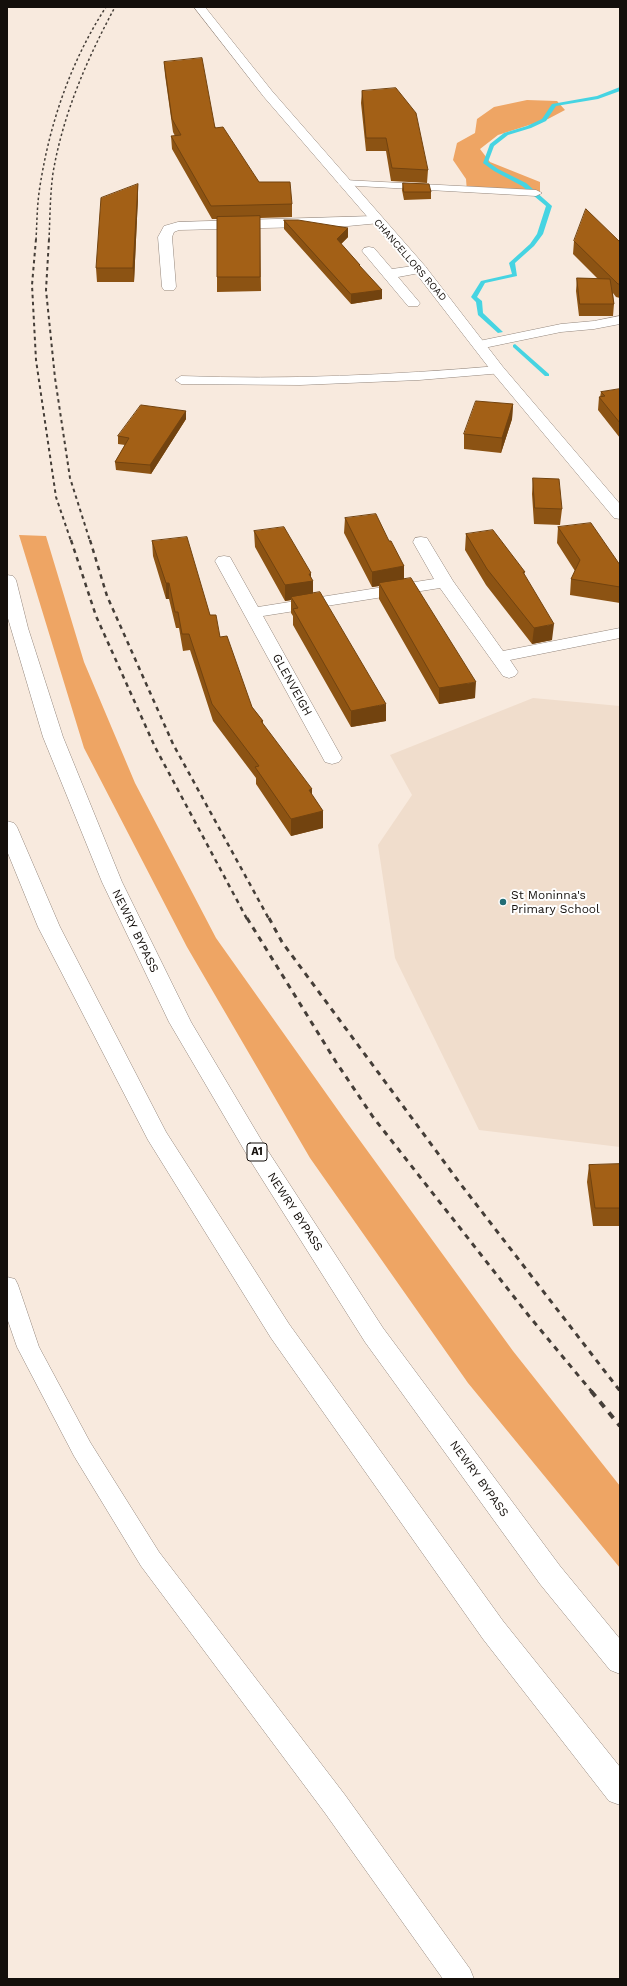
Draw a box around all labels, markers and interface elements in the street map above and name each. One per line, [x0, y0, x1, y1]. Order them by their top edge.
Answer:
street label: CHANCELLORS ROAD [371, 217, 449, 303]
street label: GLENVEIGH [269, 651, 315, 719]
street label: NEWRY BYPASS [109, 887, 161, 975]
place label: St Moninna's Primary School [511, 888, 600, 916]
marker: St Moninna's Primary School [498, 897, 508, 907]
road number: A1 [247, 1143, 267, 1161]
street label: NEWRY BYPASS [264, 1170, 326, 1254]
street label: NEWRY BYPASS [446, 1438, 512, 1520]

